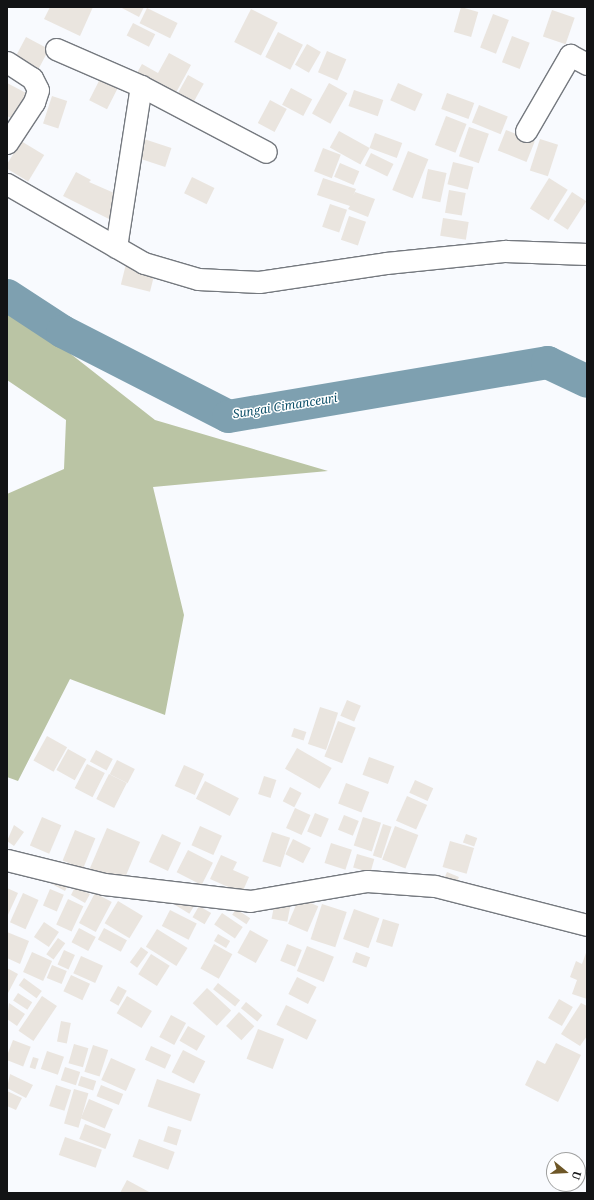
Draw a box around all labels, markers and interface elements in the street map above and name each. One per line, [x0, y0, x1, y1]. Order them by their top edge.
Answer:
water label: Sungai Cimanceuri [232, 391, 338, 421]
north arrow [546, 1152, 586, 1192]
text: U [569, 1169, 585, 1182]

